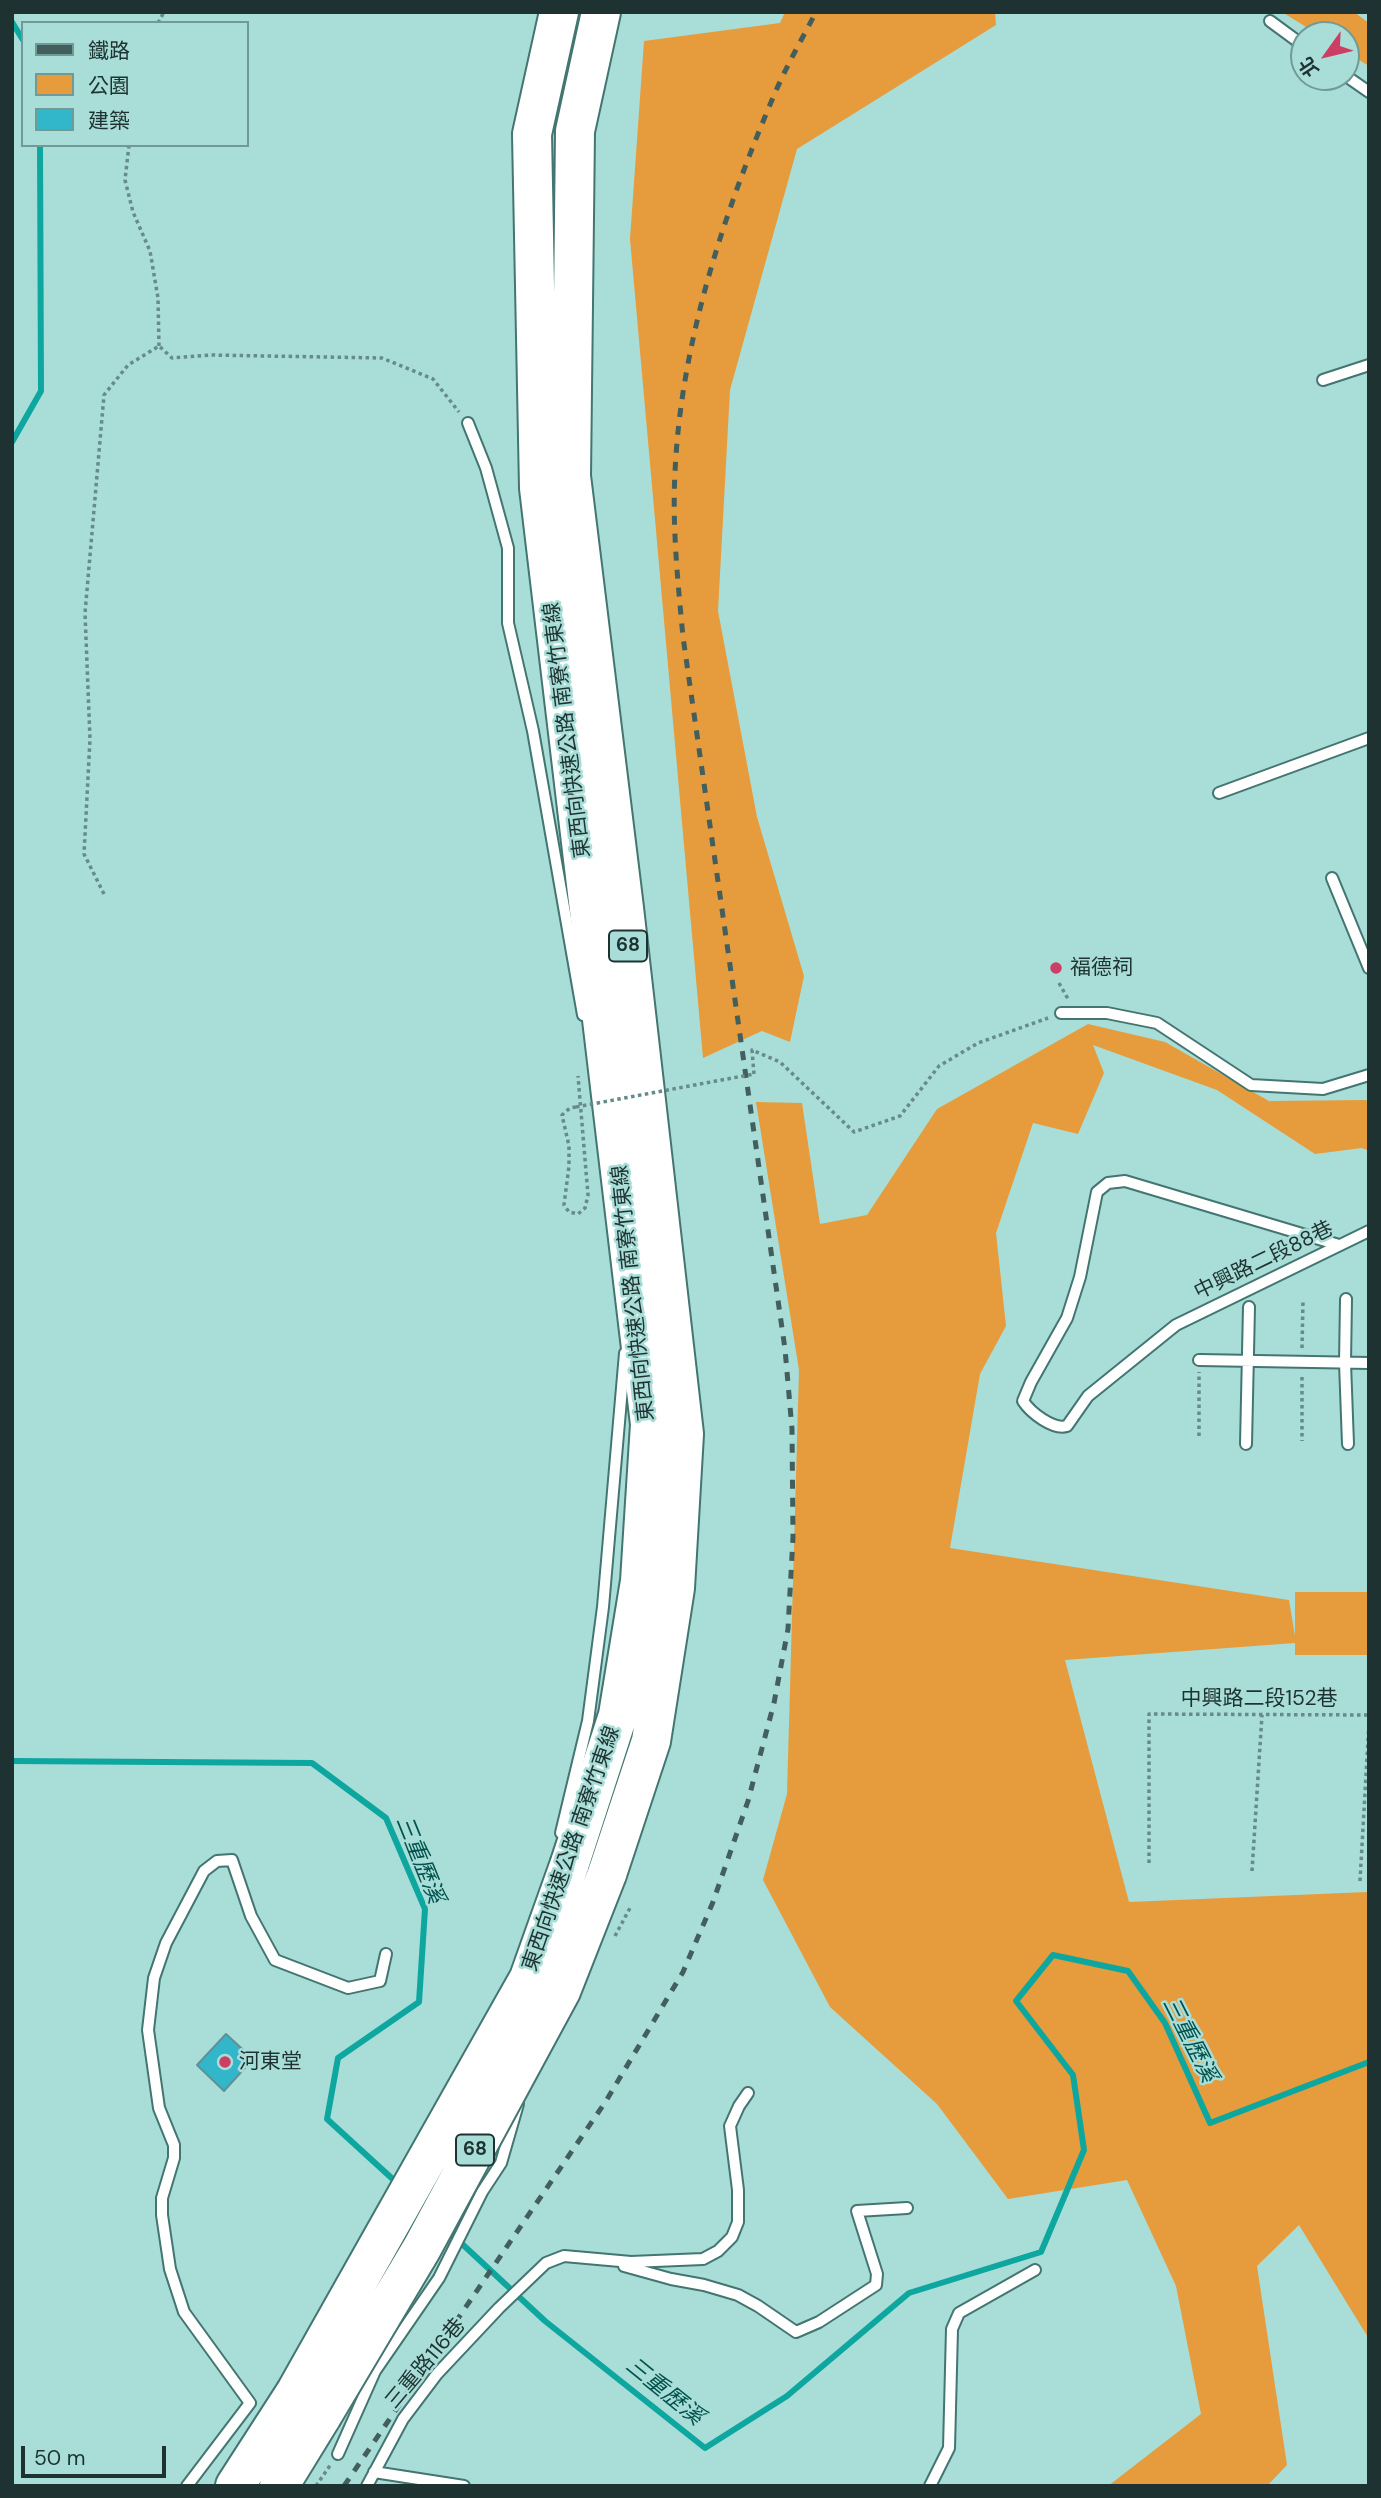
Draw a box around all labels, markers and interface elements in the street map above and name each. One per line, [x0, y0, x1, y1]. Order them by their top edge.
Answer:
legend [21, 21, 248, 147]
north arrow [1290, 21, 1360, 91]
text: 鐵路 [88, 37, 130, 65]
text: 北 [1293, 52, 1325, 82]
text: 公園 [88, 72, 130, 100]
text: 建築 [88, 107, 130, 135]
street label: 東西向快速公路 南寮竹東線 [540, 601, 596, 859]
road number: 68 [609, 930, 647, 962]
place label: 福德祠 [1070, 955, 1133, 981]
marker: 福德祠 [1048, 960, 1064, 976]
street label: 東西向快速公路 南寮竹東線 [608, 1164, 660, 1422]
street label: 中興路二段88巷 [1190, 1216, 1338, 1306]
street label: 中興路二段152巷 [1180, 1686, 1338, 1712]
street label: 東西向快速公路 南寮竹東線 [518, 1723, 626, 1975]
water label: 三重歷溪 [389, 1812, 449, 1908]
water label: 三重歷溪 [1156, 1993, 1222, 2087]
place label: 河東堂 [239, 2049, 302, 2075]
marker: 河東堂 [217, 2054, 233, 2070]
road number: 68 [456, 2134, 494, 2166]
street label: 三重路116巷 [381, 2314, 471, 2414]
water label: 三重歷溪 [620, 2352, 708, 2432]
scale bar [24, 2432, 170, 2476]
text: 50 m [34, 2444, 85, 2472]

